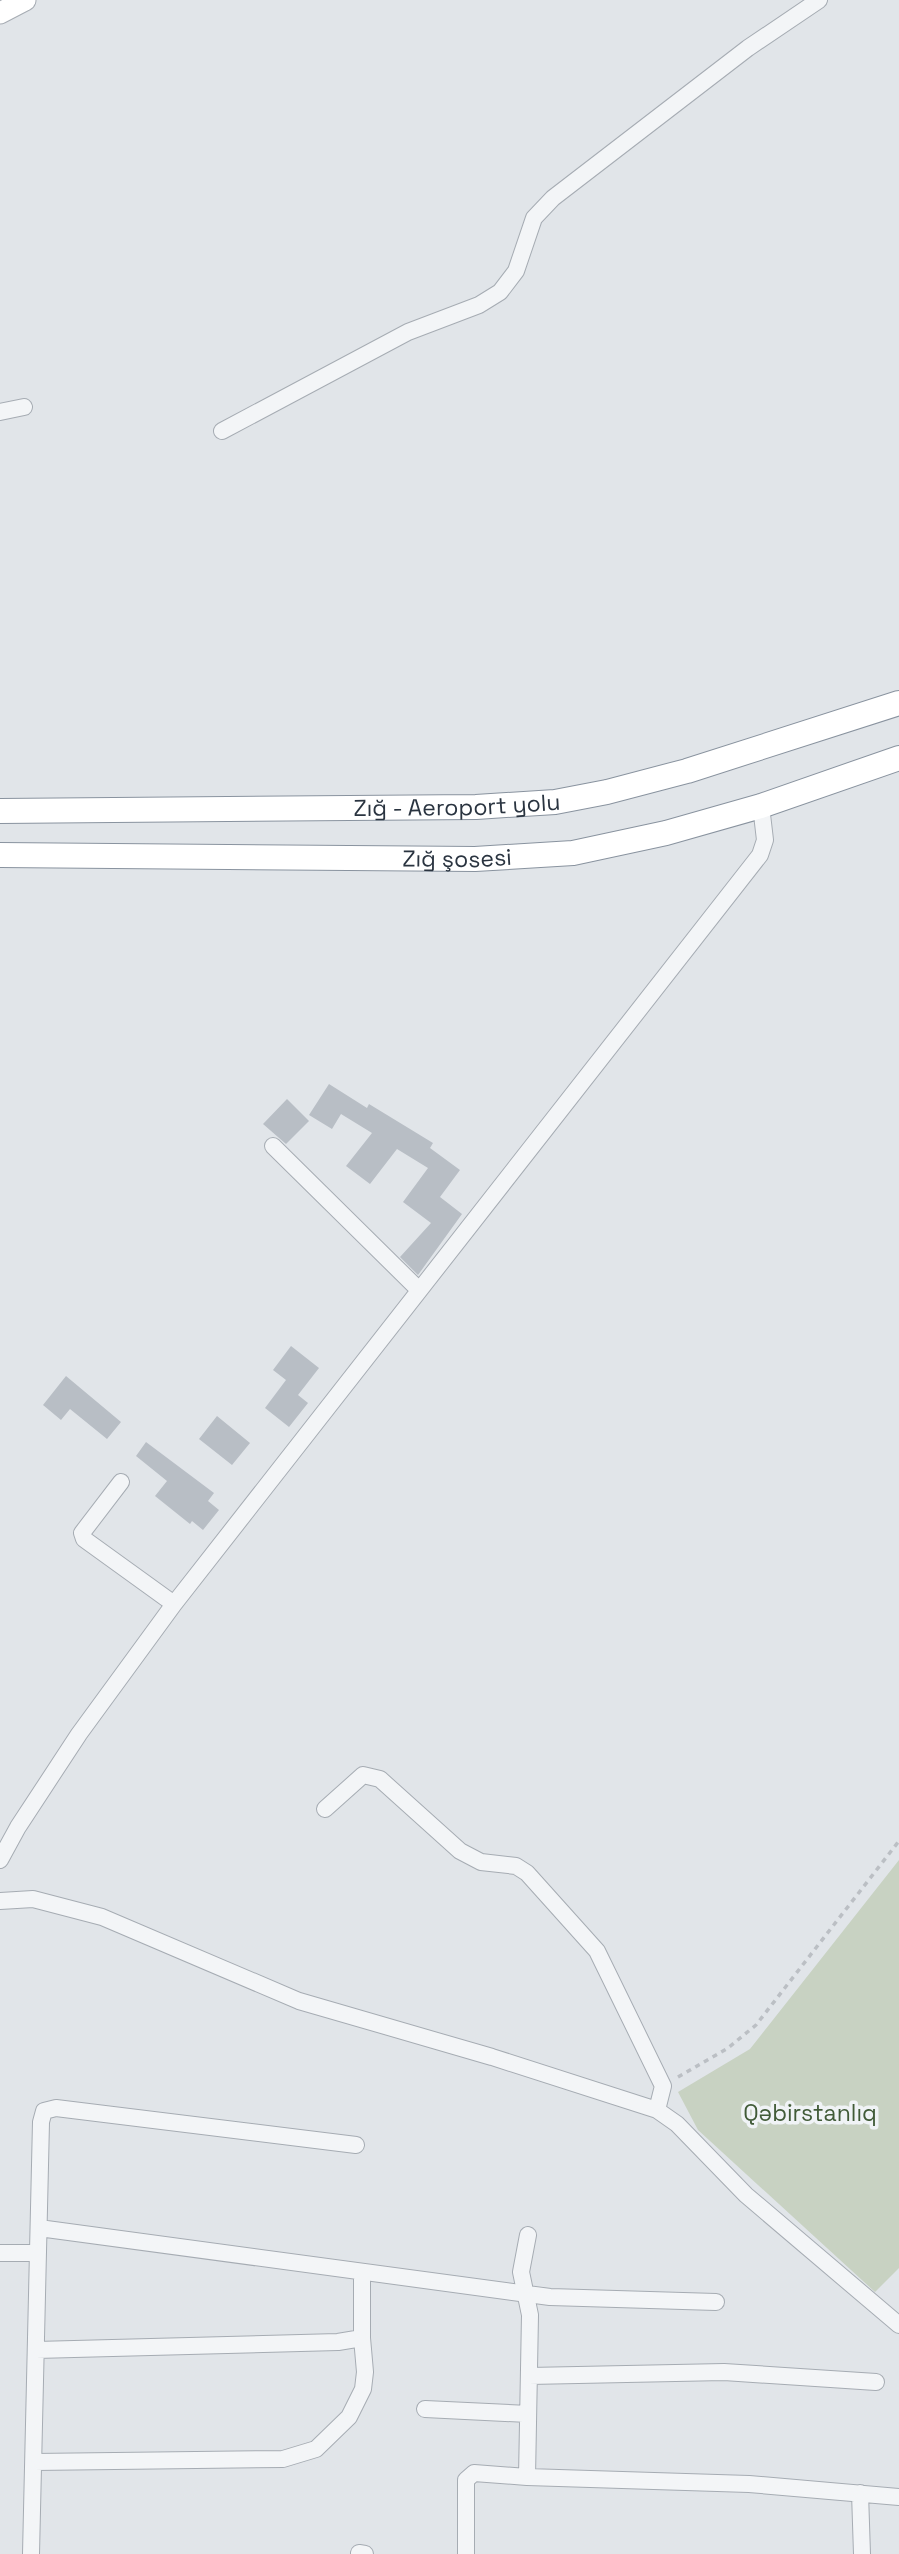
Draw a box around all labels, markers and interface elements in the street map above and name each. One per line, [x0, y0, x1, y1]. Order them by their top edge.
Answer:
street label: Zığ - Aeroport yolu [353, 787, 561, 823]
street label: Zığ şosesi [402, 842, 513, 874]
park label: Qəbirstanlıq [743, 2098, 877, 2128]

